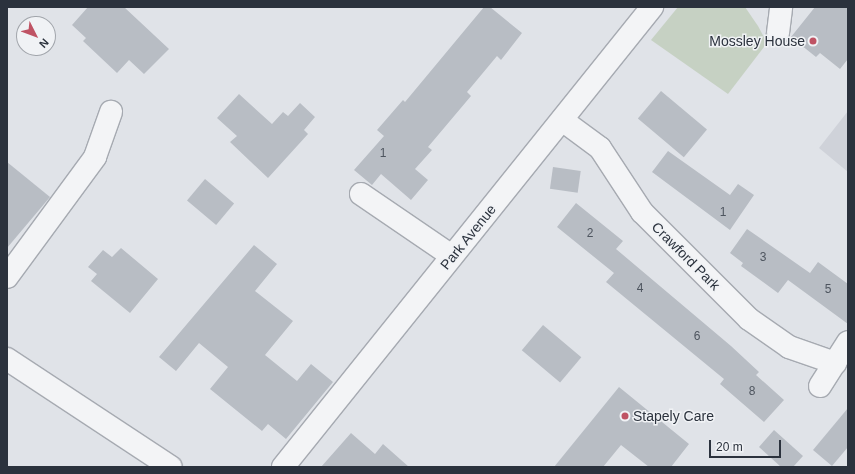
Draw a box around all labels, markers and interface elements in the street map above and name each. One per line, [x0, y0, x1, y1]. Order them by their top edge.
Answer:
north arrow [16, 16, 56, 56]
place label: Mossley House [709, 33, 805, 49]
text: N [37, 36, 51, 50]
marker: Mossley House [808, 36, 818, 46]
house number: 1 [380, 147, 386, 161]
street label: Park Avenue [436, 201, 500, 273]
house number: 1 [720, 206, 726, 220]
street label: Crawford Park [648, 218, 724, 294]
house number: 2 [587, 227, 593, 241]
house number: 3 [760, 251, 766, 265]
house number: 4 [637, 282, 643, 296]
house number: 5 [825, 283, 831, 297]
house number: 6 [694, 330, 700, 344]
house number: 8 [749, 385, 755, 399]
place label: Stapely Care [633, 408, 714, 424]
marker: Stapely Care [620, 411, 630, 421]
scale bar [711, 432, 783, 458]
text: 20 m [716, 440, 743, 454]

